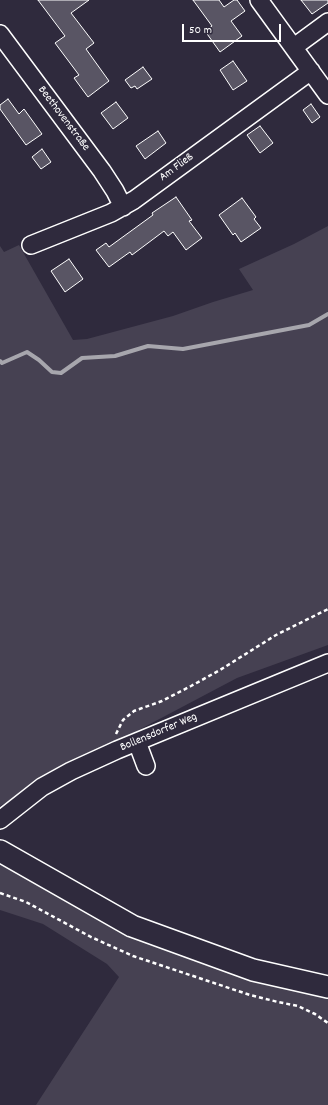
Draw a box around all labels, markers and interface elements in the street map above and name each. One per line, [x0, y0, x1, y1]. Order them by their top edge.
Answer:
scale bar [184, 16, 283, 42]
text: 50 m [189, 22, 212, 39]
street label: Beethovenstraße [34, 84, 92, 154]
street label: Am Fließ [157, 151, 197, 185]
street label: Bollensdorfer Weg [118, 710, 200, 756]

